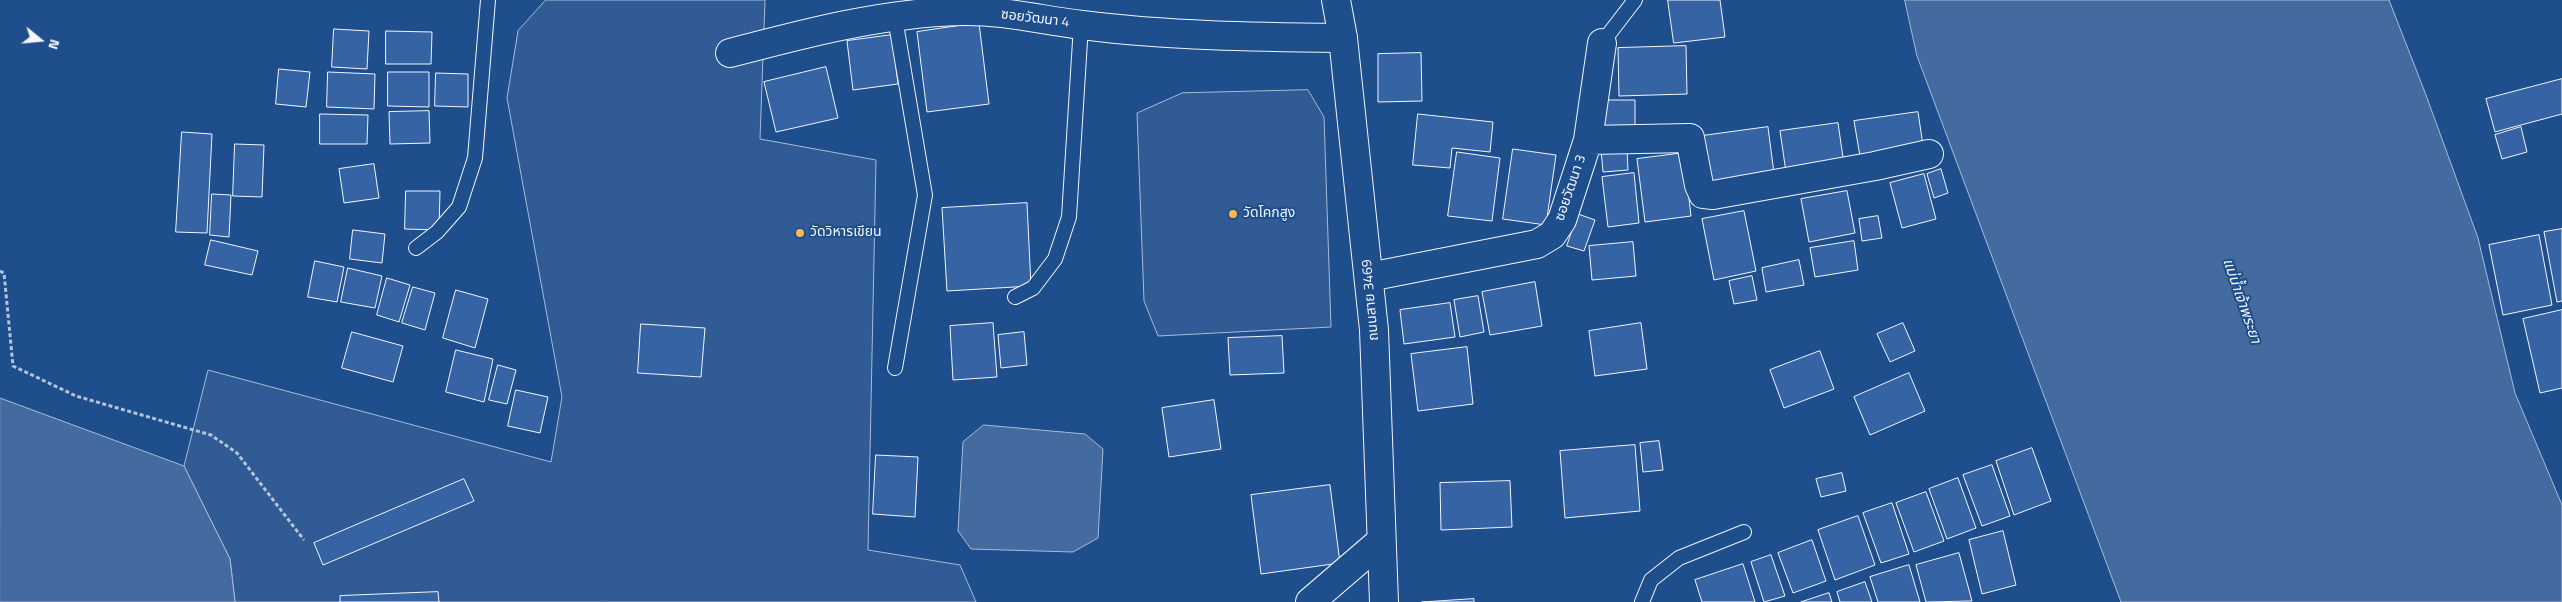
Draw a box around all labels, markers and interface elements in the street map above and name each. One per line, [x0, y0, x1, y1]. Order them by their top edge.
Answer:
street label: ซอยวัฒนา 4 [1000, 6, 1070, 32]
north arrow [15, 15, 65, 65]
text: N [43, 37, 66, 52]
street label: ซอยวัฒนา 3 [1552, 153, 1590, 223]
place label: วัดโคกสูง [1243, 206, 1295, 222]
marker: วัดโคกสูง [1227, 208, 1239, 220]
place label: วัดวิหารเขียน [810, 225, 882, 241]
marker: วัดวิหารเขียน [794, 227, 806, 239]
water label: แม่น้ำเจ้าพระยา [2218, 256, 2264, 346]
street label: ถนนสาย 3469 [1359, 258, 1383, 342]

